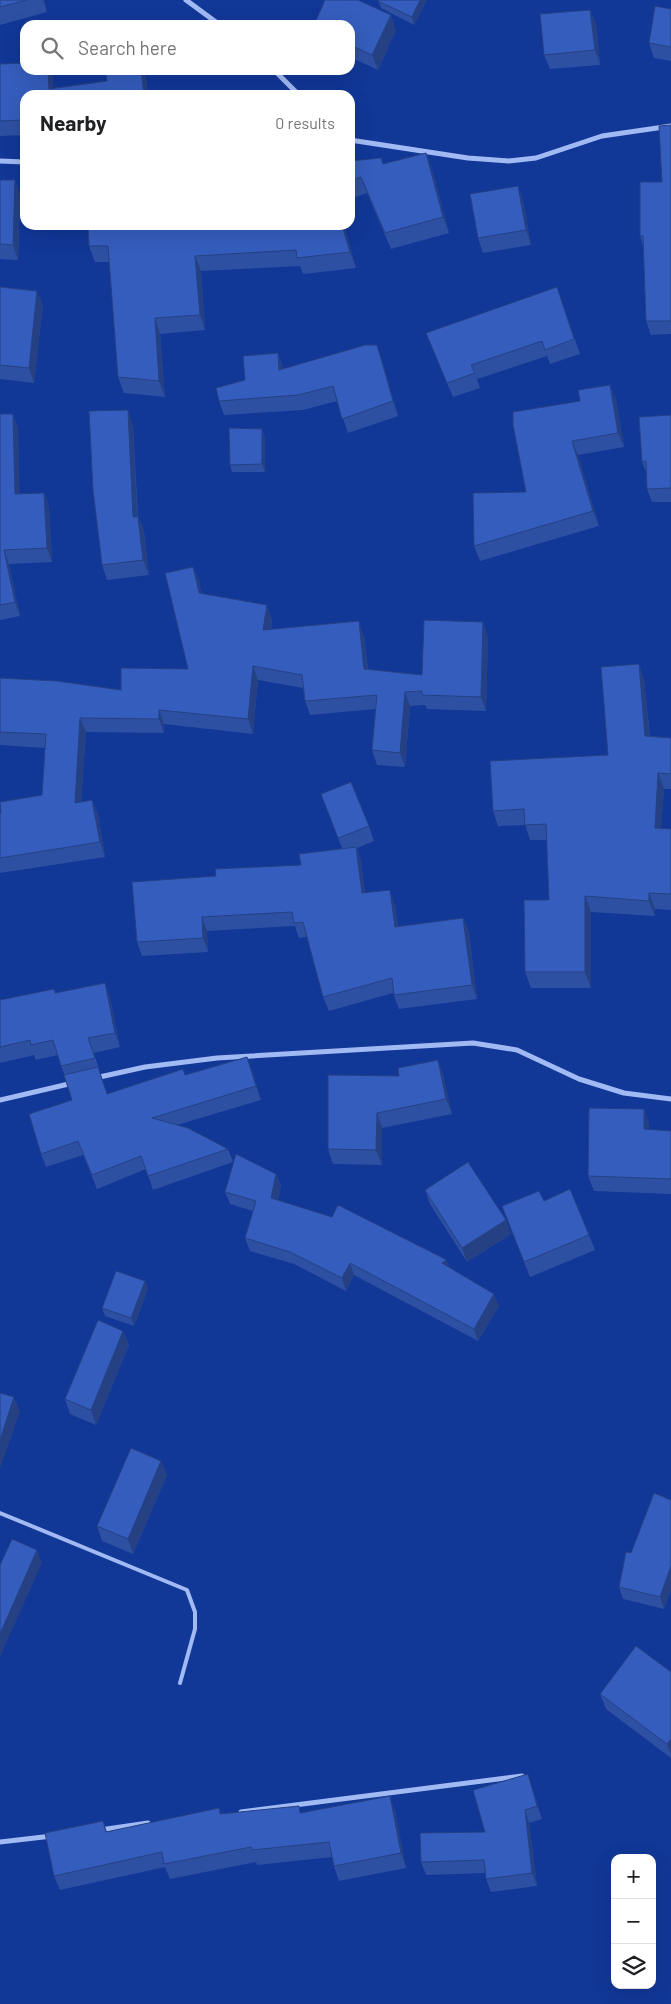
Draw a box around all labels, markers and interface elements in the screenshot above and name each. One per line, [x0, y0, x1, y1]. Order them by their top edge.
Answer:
search box [20, 20, 355, 75]
icon: search [38, 34, 66, 62]
text: Search here [78, 36, 177, 59]
text: Nearby [40, 110, 106, 135]
text: 0 results [275, 113, 335, 132]
map controls [611, 1854, 656, 1989]
button: + [611, 1854, 656, 1899]
button: − [611, 1899, 656, 1944]
button: layers [611, 1944, 656, 1989]

